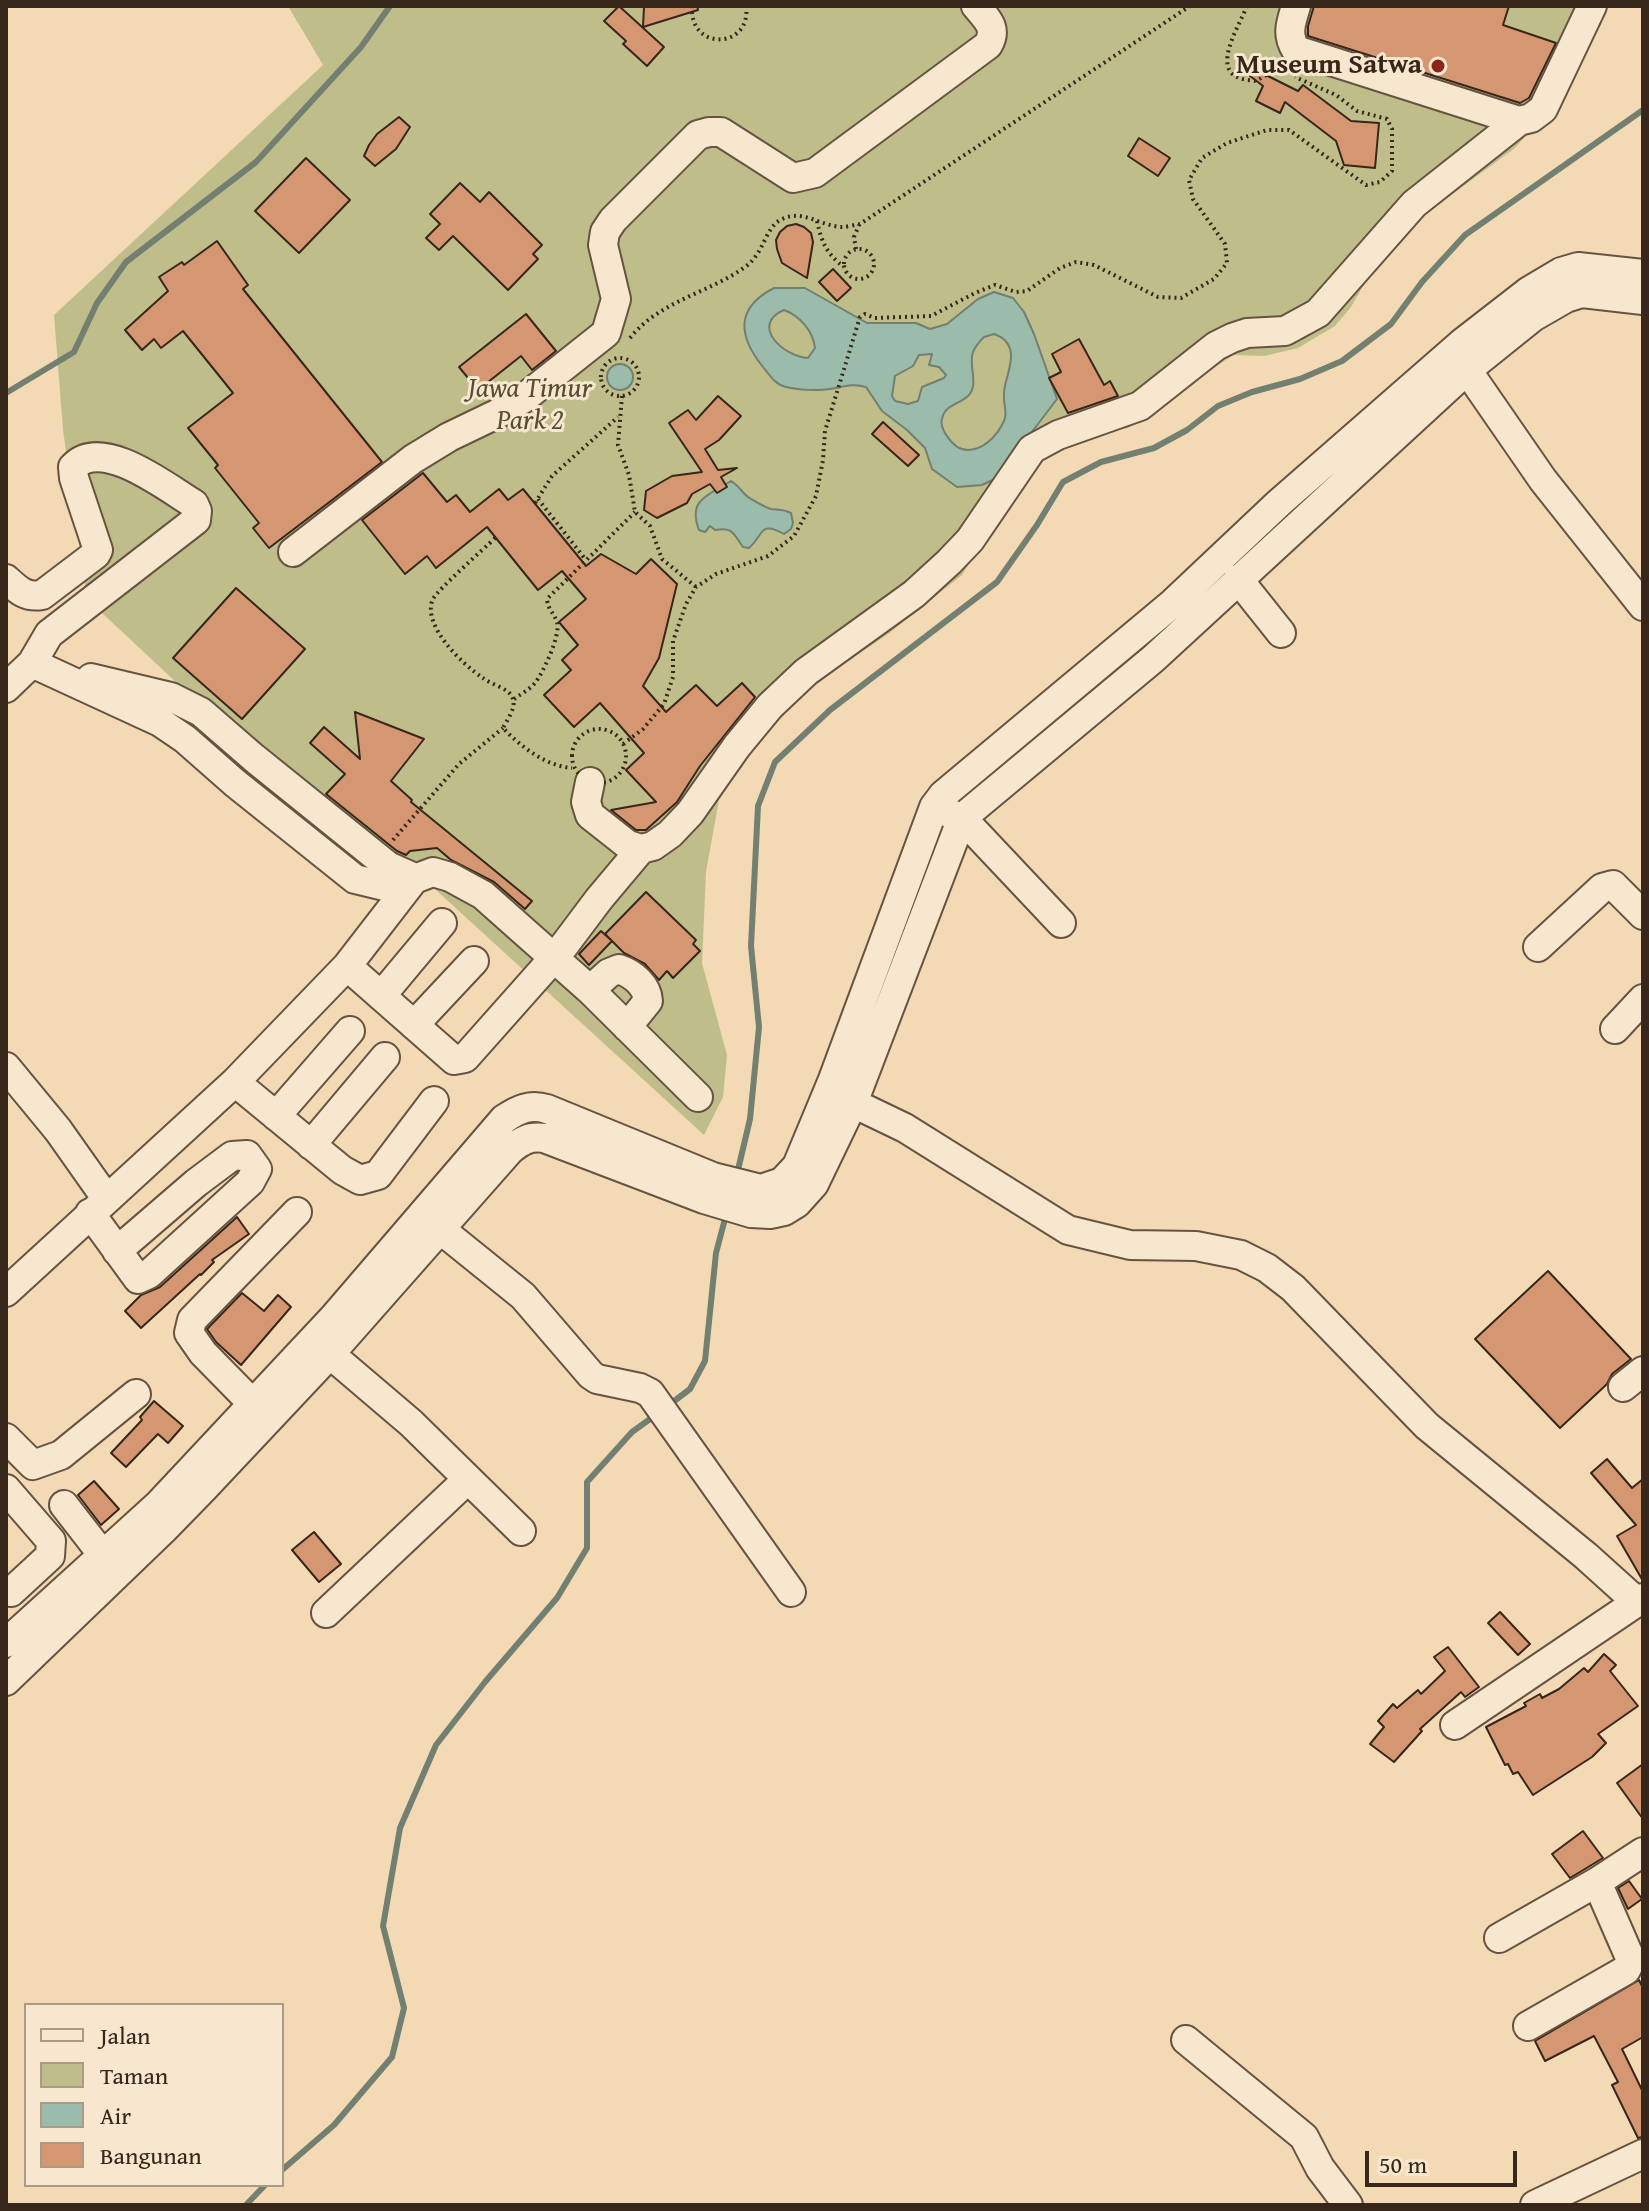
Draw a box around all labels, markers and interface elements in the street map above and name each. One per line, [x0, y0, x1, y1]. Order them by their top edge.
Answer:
place label: Museum Satwa [1236, 49, 1422, 83]
marker: Museum Satwa [1429, 57, 1447, 75]
park label: Jawa Timur Park 2 [468, 373, 592, 439]
legend [24, 2003, 284, 2187]
text: Jalan [100, 2018, 150, 2053]
text: Taman [100, 2058, 168, 2093]
text: Air [100, 2098, 131, 2133]
scale bar [1369, 2135, 1521, 2185]
text: Bangunan [100, 2138, 202, 2173]
text: 50 m [1379, 2147, 1427, 2182]

